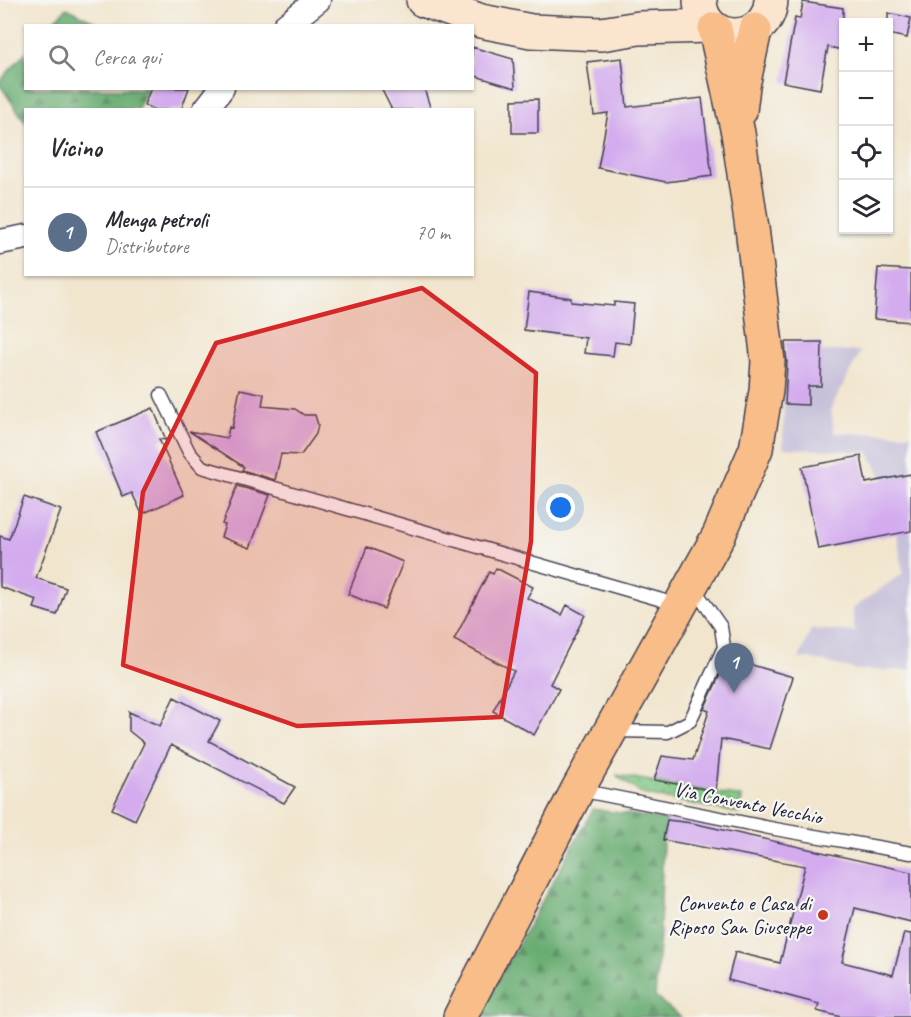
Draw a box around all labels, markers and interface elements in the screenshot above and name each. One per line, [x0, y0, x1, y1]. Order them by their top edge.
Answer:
map controls [839, 18, 893, 234]
button: + [839, 18, 893, 72]
search box [24, 24, 474, 90]
icon: search [45, 41, 78, 74]
text: Cerca qui [93, 43, 161, 71]
button: − [839, 72, 893, 126]
button: locate [839, 126, 893, 180]
text: Vicino [48, 131, 102, 164]
button: layers [839, 180, 893, 234]
text: Menga petroli [105, 206, 208, 234]
text: 1 [63, 220, 72, 245]
text: 70 m [416, 220, 450, 245]
text: Distributore [105, 234, 188, 259]
your location [546, 493, 575, 522]
pin: 1 [714, 644, 754, 693]
street label: Via Convento Vecchio [672, 776, 827, 831]
place label: Convento e Casa di Riposo San Giuseppe [668, 890, 814, 940]
marker: Convento e Casa di Riposo San Giuseppe [816, 908, 830, 922]

